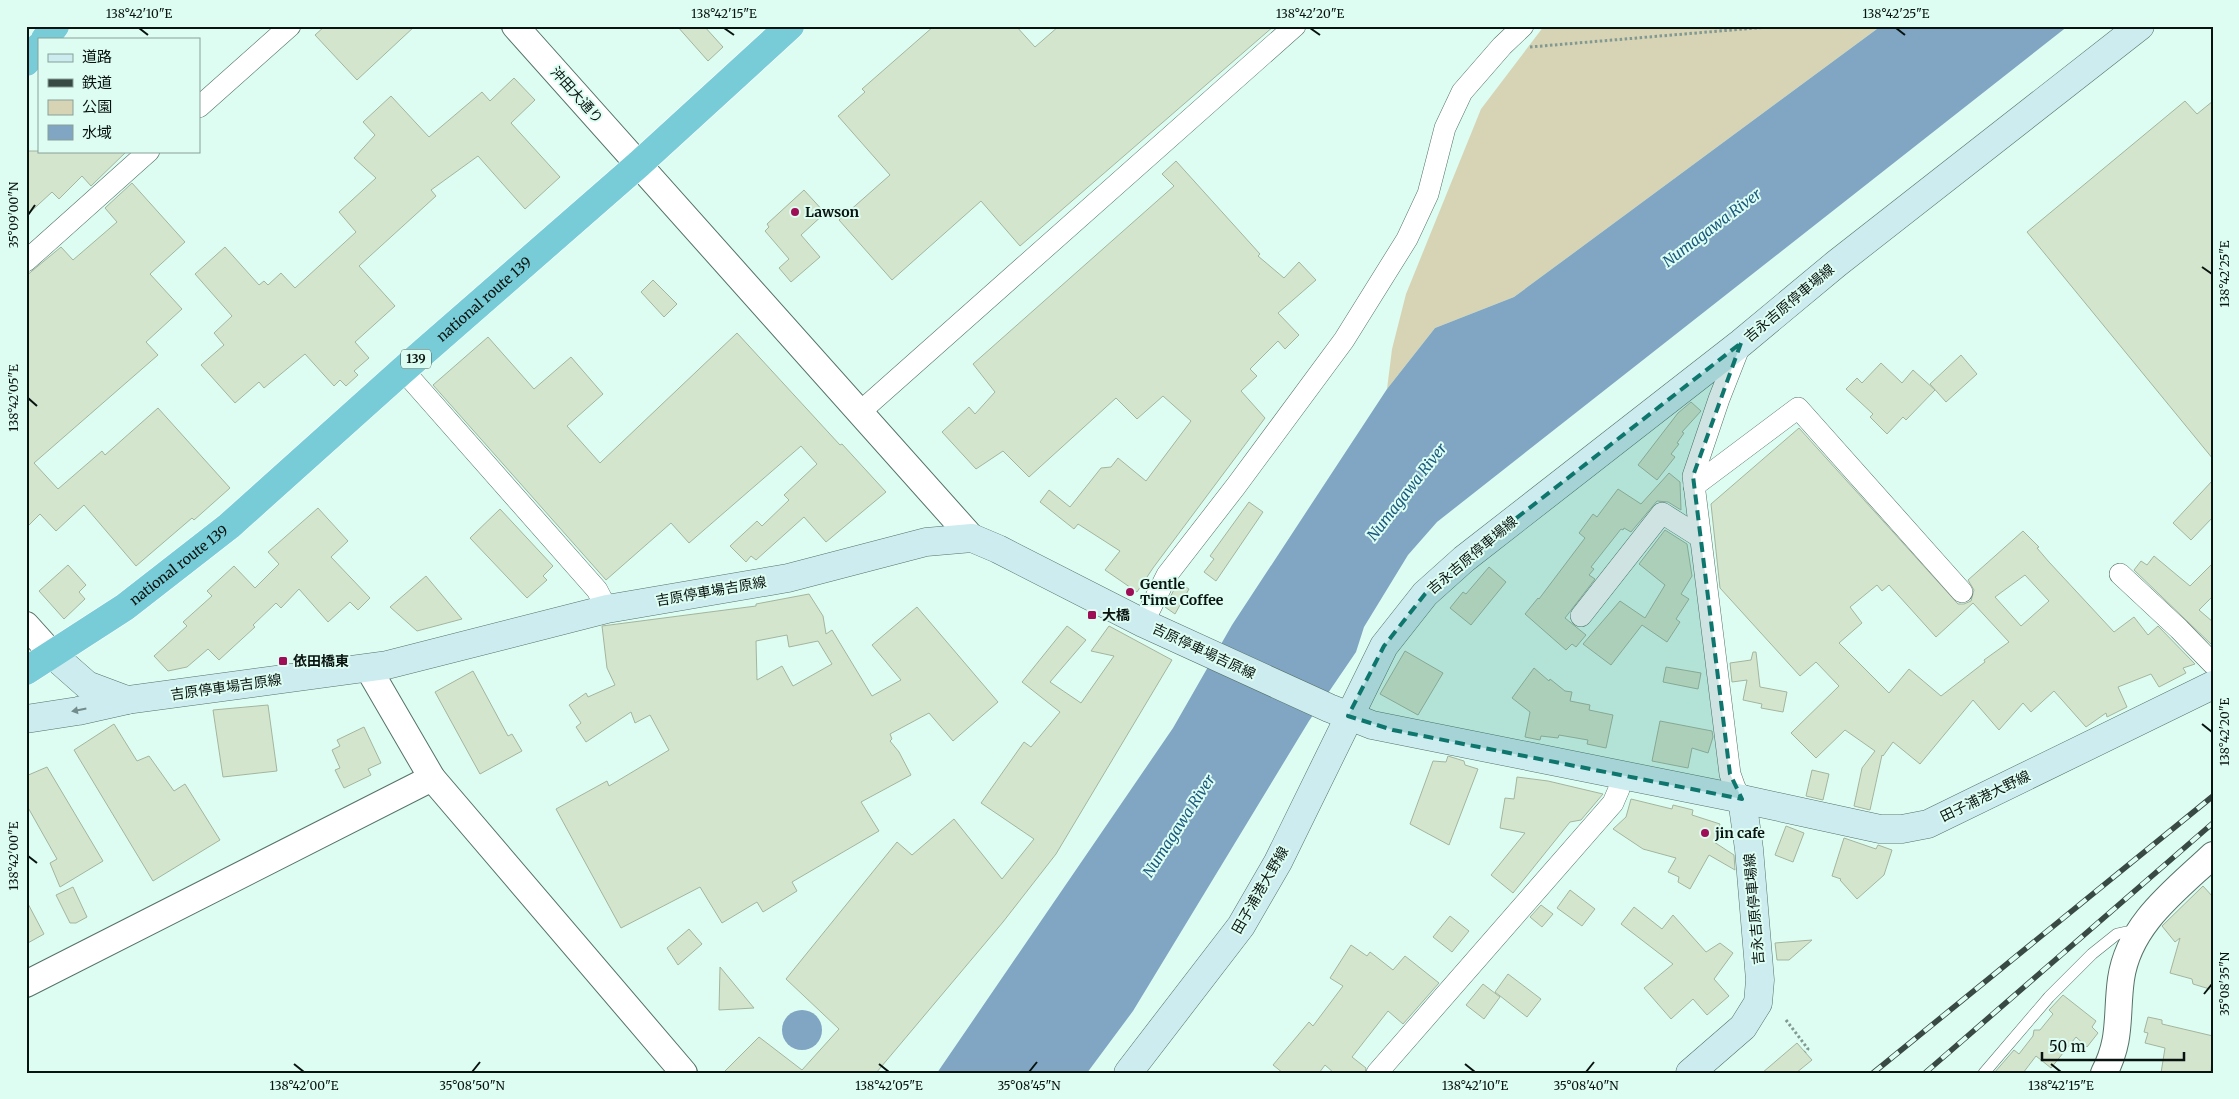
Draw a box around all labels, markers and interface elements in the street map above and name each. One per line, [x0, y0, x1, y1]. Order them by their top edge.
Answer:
text: 138°42'10"E [106, 6, 172, 21]
text: 138°42'15"E [691, 6, 757, 21]
text: 138°42'20"E [1276, 6, 1344, 21]
text: 138°42'25"E [1863, 6, 1930, 21]
legend [38, 38, 200, 152]
text: 道路 [82, 47, 112, 66]
street label: 沖田大通り [547, 63, 607, 127]
text: 鉄道 [82, 73, 112, 92]
text: 公園 [82, 97, 112, 116]
text: 水域 [82, 123, 112, 142]
text: 35°09'00"N [6, 181, 21, 248]
water label: Numagawa River [1659, 184, 1765, 271]
place label: Lawson [805, 203, 860, 221]
marker: Lawson [789, 206, 801, 218]
text: 138°42'25"E [2217, 240, 2232, 307]
street label: national route 139 [433, 253, 535, 346]
street label: 吉永吉原停車場線 [1740, 260, 1838, 346]
road number: 139 [401, 349, 431, 368]
text: 138°42'05"E [6, 364, 21, 432]
water label: Numagawa River [1363, 438, 1451, 544]
street label: 吉永吉原停車場線 [1423, 512, 1521, 598]
street label: national route 139 [126, 521, 232, 609]
street label: 吉原停車場吉原線 [654, 572, 768, 610]
place label: Gentle Time Coffee [1140, 575, 1224, 609]
marker: Gentle Time Coffee [1124, 586, 1136, 598]
place label: 大橋 [1102, 606, 1130, 624]
marker: 大橋 [1086, 609, 1098, 621]
street label: 吉原停車場吉原線 [1149, 619, 1259, 683]
place label: 依田橋東 [293, 652, 349, 670]
marker: 依田橋東 [277, 655, 289, 667]
street label: 吉原停車場吉原線 [169, 670, 283, 704]
text: 138°42'20"E [2217, 698, 2232, 766]
one-way arrow [71, 707, 87, 715]
street label: 田子浦港大野線 [1937, 766, 2033, 826]
water label: Numagawa River [1138, 770, 1219, 881]
text: 138°42'00"E [6, 821, 21, 890]
place label: jin cafe [1714, 824, 1765, 842]
marker: jin cafe [1699, 827, 1711, 839]
street label: 田子浦港大野線 [1228, 843, 1292, 937]
street label: 吉永吉原停車場線 [1740, 852, 1768, 966]
text: 35°08'35"N [2217, 951, 2232, 1016]
scale bar [2042, 1029, 2184, 1061]
text: 50 m [2049, 1037, 2086, 1056]
text: 138°42'00"E [270, 1078, 339, 1093]
text: 35°08'50"N [439, 1078, 505, 1093]
text: 138°42'05"E [855, 1078, 923, 1093]
text: 35°08'45"N [997, 1078, 1061, 1093]
text: 138°42'10"E [1442, 1078, 1508, 1093]
text: 35°08'40"N [1553, 1078, 1619, 1093]
text: 138°42'15"E [2028, 1078, 2094, 1093]

